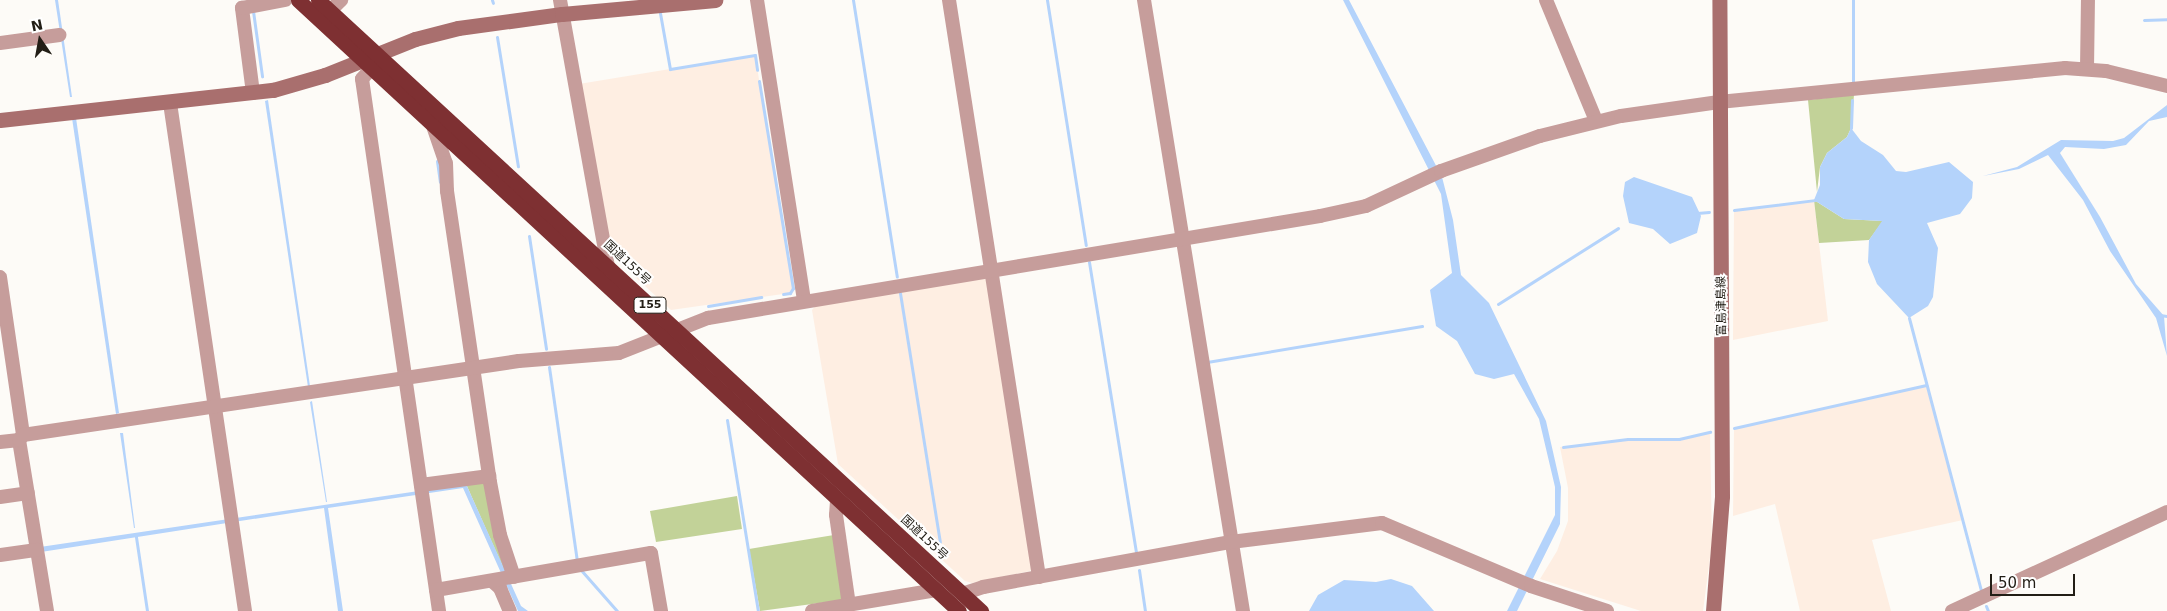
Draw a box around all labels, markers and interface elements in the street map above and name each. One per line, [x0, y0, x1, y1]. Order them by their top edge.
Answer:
north arrow [15, 15, 65, 65]
text: N [29, 16, 44, 34]
street label: 国道155号 [601, 238, 653, 288]
street label: 富島津島線 [1714, 276, 1730, 336]
road number: 155 [632, 296, 668, 314]
street label: 国道155号 [898, 513, 950, 563]
scale bar [1992, 564, 2077, 596]
text: 50 m [1998, 574, 2036, 592]

